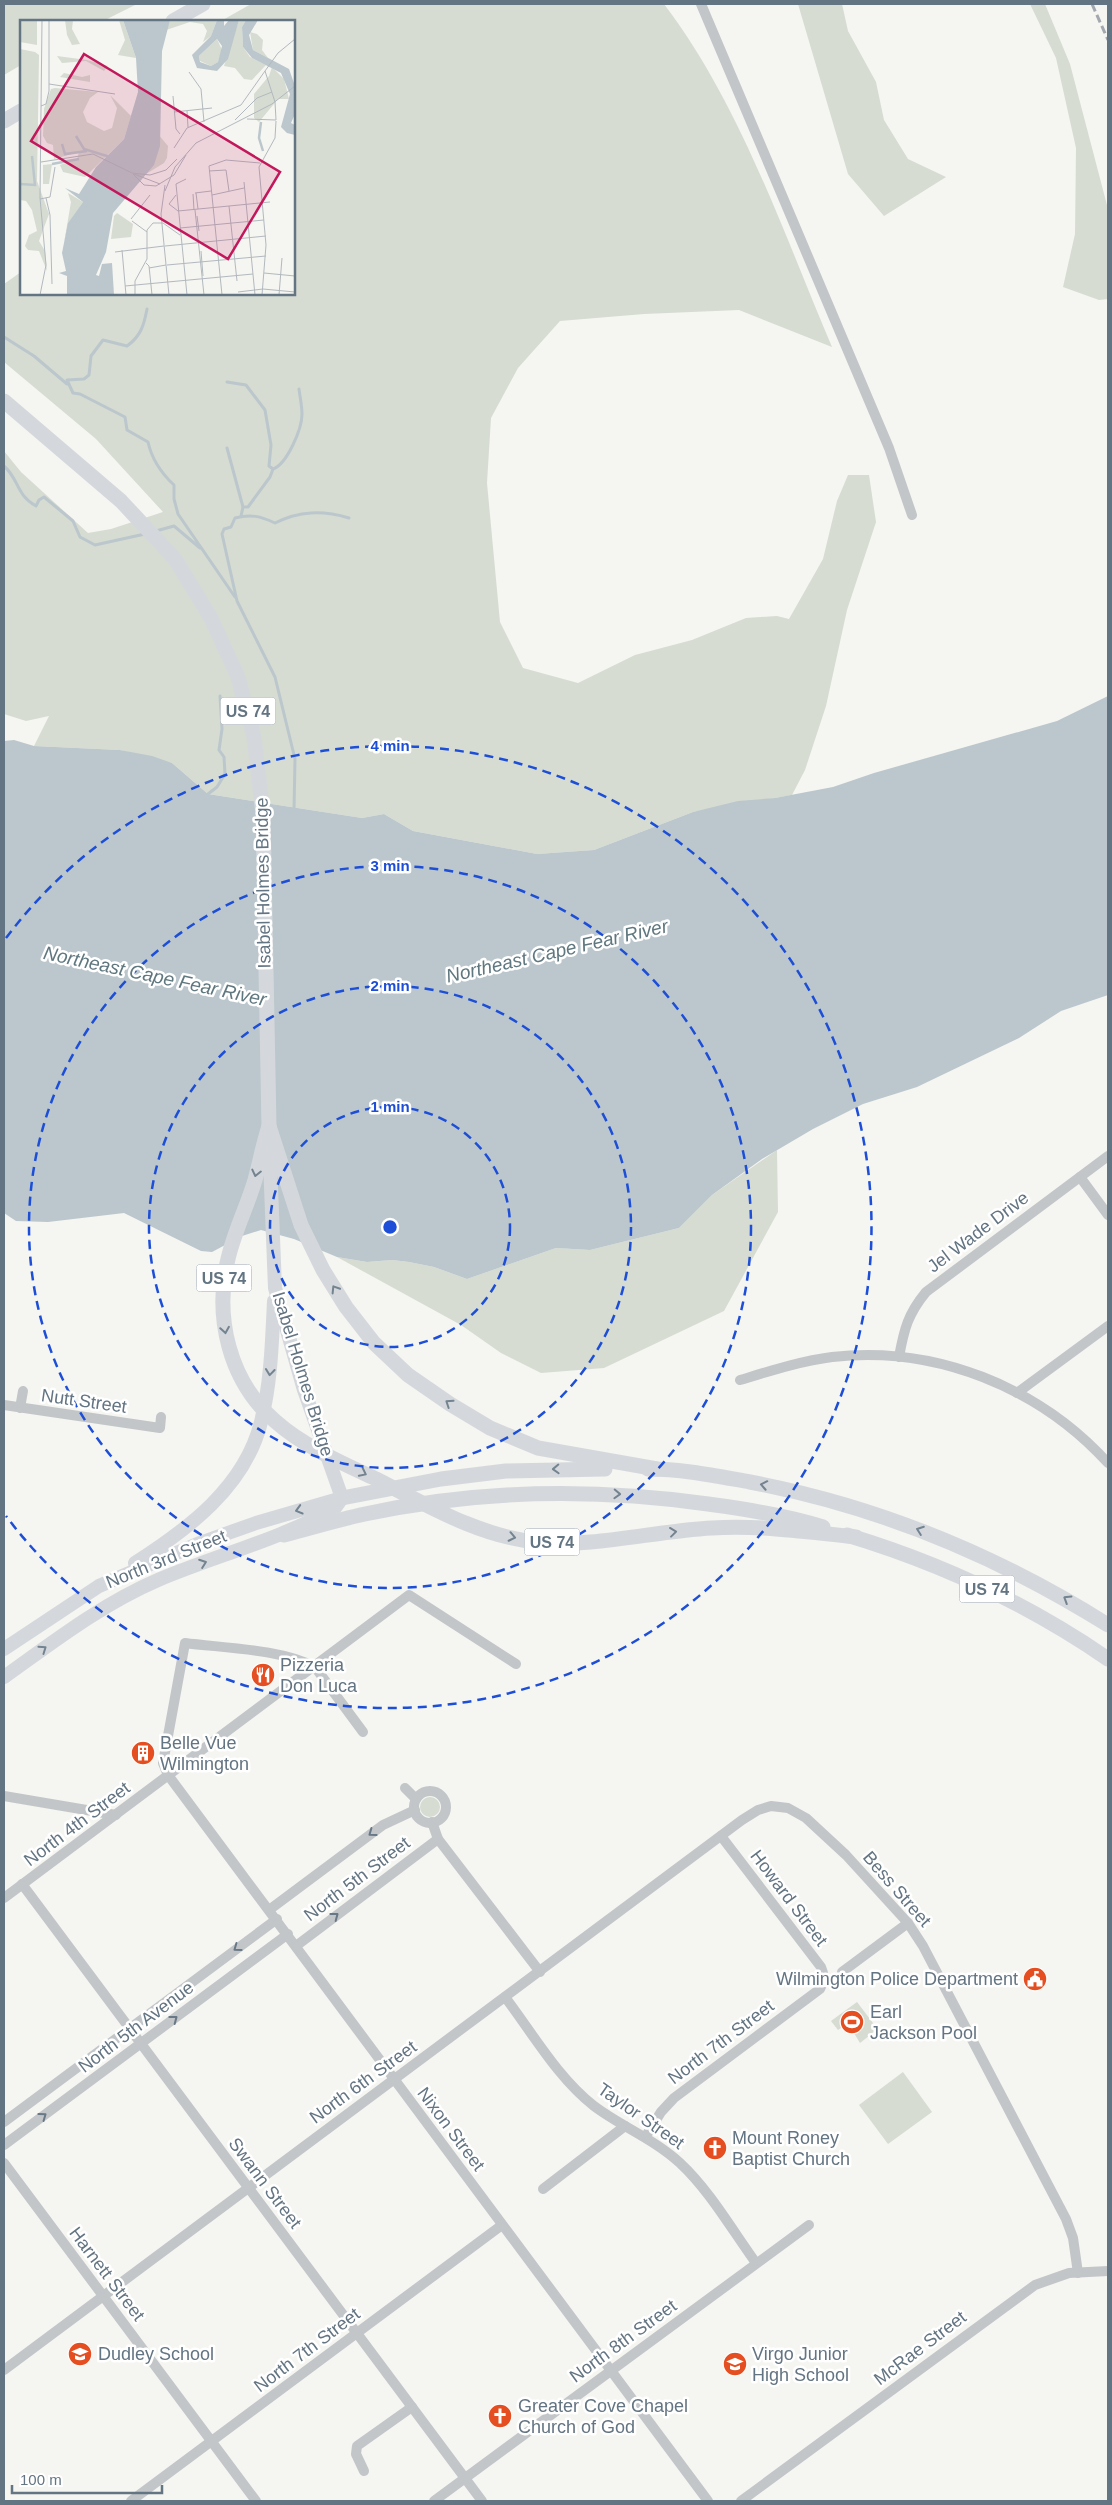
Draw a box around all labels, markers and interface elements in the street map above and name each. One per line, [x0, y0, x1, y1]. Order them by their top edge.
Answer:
inset map [20, 20, 295, 295]
road number: US 74 [220, 698, 276, 724]
text: 4 min [370, 737, 410, 754]
street label: Isabel Holmes Bridge [252, 797, 274, 969]
text: 3 min [370, 857, 410, 874]
water label: Northeast Cape Fear River [444, 915, 671, 987]
water label: Northeast Cape Fear River [42, 942, 269, 1010]
text: 2 min [370, 977, 410, 994]
text: 1 min [370, 1098, 410, 1115]
one-way arrow [251, 1168, 262, 1177]
street label: Jel Wade Drive [924, 1187, 1032, 1277]
centre of rings [381, 1218, 399, 1236]
road number: US 74 [196, 1264, 252, 1292]
one-way arrow [332, 1286, 342, 1295]
street label: Isabel Holmes Bridge [268, 1289, 338, 1459]
one-way arrow [219, 1326, 230, 1334]
one-way arrow [264, 1368, 275, 1376]
street label: Nutt Street [40, 1385, 128, 1417]
one-way arrow [445, 1400, 454, 1409]
one-way arrow [552, 1464, 560, 1474]
one-way arrow [358, 1467, 367, 1477]
one-way arrow [760, 1480, 769, 1490]
one-way arrow [613, 1489, 621, 1500]
one-way arrow [296, 1505, 304, 1515]
street label: North 3rd Street [103, 1526, 229, 1592]
one-way arrow [916, 1526, 925, 1536]
one-way arrow [669, 1527, 677, 1538]
road number: US 74 [524, 1528, 580, 1555]
one-way arrow [507, 1531, 516, 1542]
one-way arrow [198, 1559, 207, 1569]
road number: US 74 [960, 1576, 1014, 1602]
one-way arrow [1063, 1596, 1072, 1606]
one-way arrow [38, 1646, 47, 1655]
place label: Pizzeria Don Luca [280, 1655, 358, 1696]
restaurant icon: Pizzeria Don Luca [250, 1662, 276, 1688]
place label: Belle Vue Wilmington [160, 1733, 249, 1774]
building icon: Belle Vue Wilmington [130, 1740, 156, 1766]
street label: North 4th Street [20, 1778, 134, 1870]
one-way arrow [368, 1827, 378, 1836]
street label: North 5th Street [300, 1833, 414, 1925]
street label: Howard Street [746, 1846, 832, 1950]
street label: Bess Street [859, 1847, 935, 1931]
one-way arrow [329, 1914, 338, 1922]
one-way arrow [233, 1942, 243, 1951]
public building icon: Wilmington Police Department [1022, 1966, 1048, 1992]
place label: Wilmington Police Department [776, 1969, 1018, 1989]
street label: North 5th Avenue [75, 1977, 197, 2077]
street label: North 7th Street [664, 1996, 778, 2088]
place label: Earl Jackson Pool [870, 2002, 977, 2043]
sports icon: Earl Jackson Pool [839, 2009, 865, 2035]
one-way arrow [168, 2017, 177, 2025]
street label: North 6th Street [306, 2037, 420, 2127]
street label: Taylor Street [594, 2079, 688, 2153]
street label: Nixon Street [413, 2083, 489, 2175]
one-way arrow [37, 2113, 47, 2122]
place label: Mount Roney Baptist Church [732, 2128, 850, 2169]
street label: Swann Street [224, 2134, 306, 2232]
church icon: Mount Roney Baptist Church [702, 2135, 728, 2161]
street label: Harnett Street [65, 2223, 149, 2325]
street label: North 8th Street [566, 2296, 680, 2386]
street label: North 7th Street [250, 2304, 364, 2396]
street label: McRae Street [870, 2307, 970, 2389]
school or university icon: Dudley School [67, 2341, 93, 2367]
place label: Dudley School [98, 2344, 214, 2364]
place label: Virgo Junior High School [752, 2344, 849, 2385]
school or university icon: Virgo Junior High School [722, 2351, 748, 2377]
place label: Greater Cove Chapel Church of God [518, 2396, 688, 2437]
church icon: Greater Cove Chapel Church of God [487, 2403, 513, 2429]
scale bar [12, 2462, 162, 2494]
text: 100 m [20, 2471, 62, 2488]

